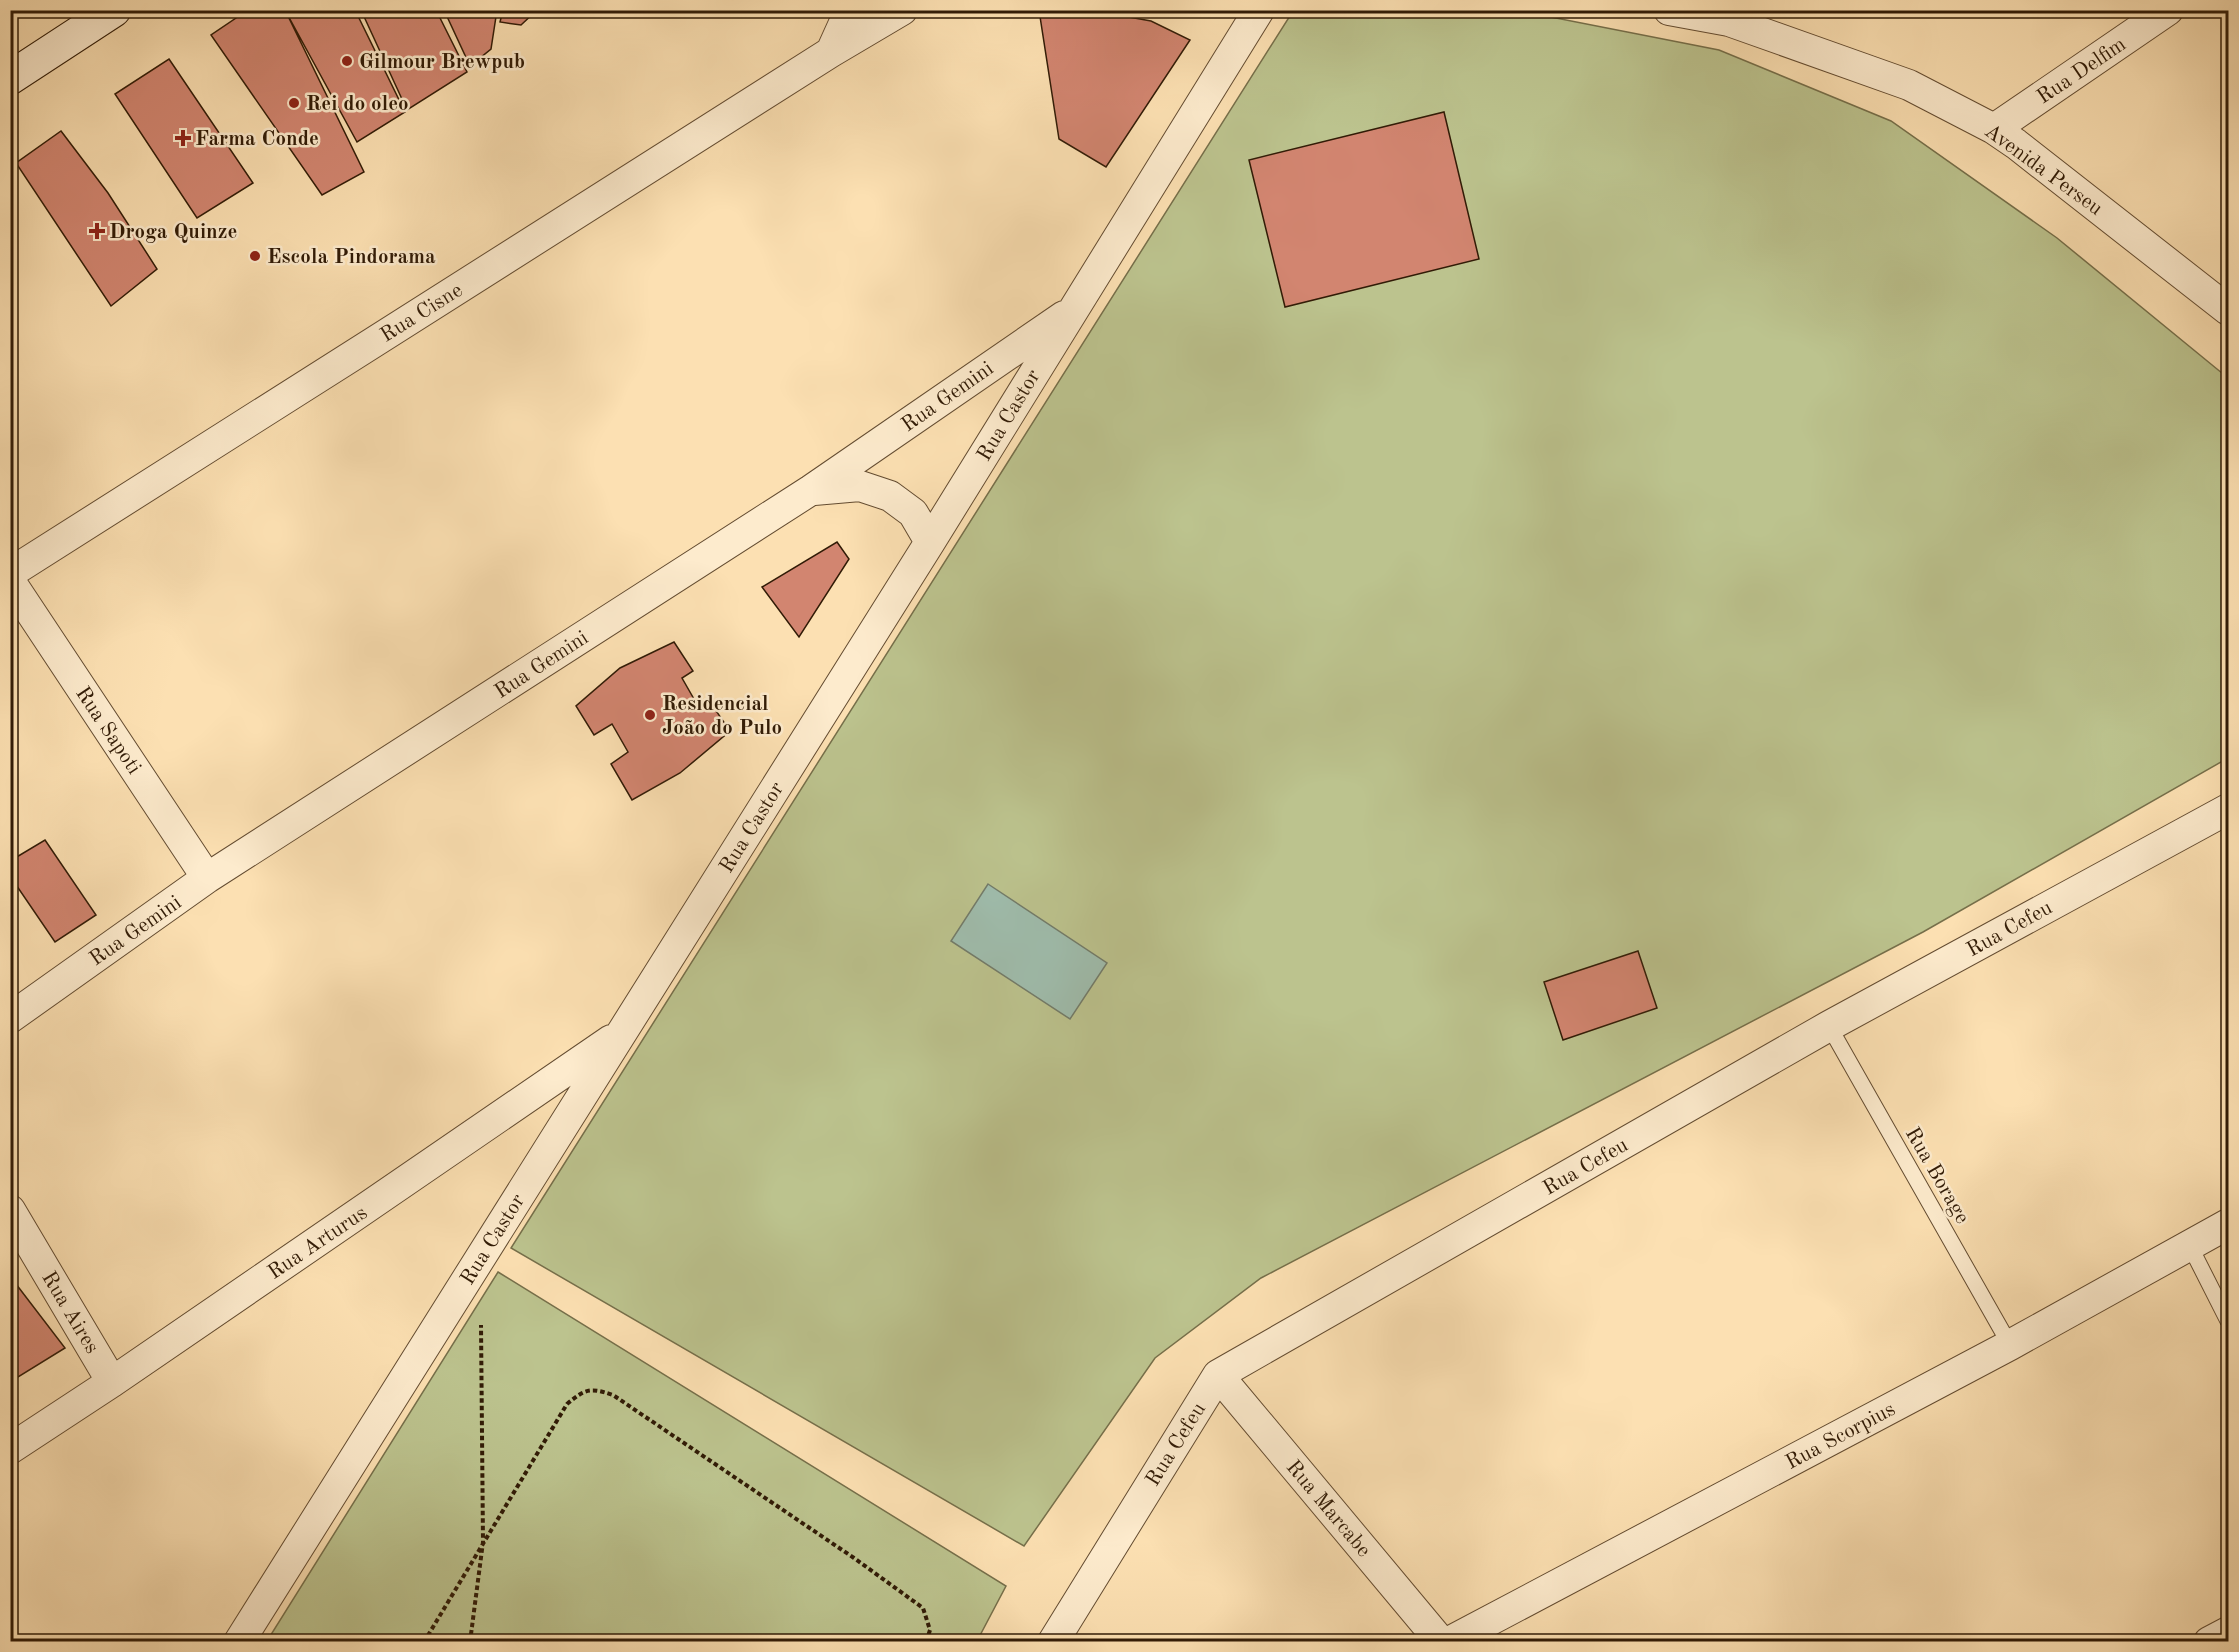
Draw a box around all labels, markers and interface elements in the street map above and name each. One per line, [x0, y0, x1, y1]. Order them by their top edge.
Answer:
street label: Rua Delfim [2034, 34, 2130, 108]
place label: Gilmour Brewpub [359, 52, 525, 73]
marker: Gilmour Brewpub [340, 54, 354, 68]
place label: Rei do oleo [306, 94, 409, 115]
marker: Rei do oleo [287, 96, 301, 110]
street label: Avenida Perseu [1980, 121, 2106, 220]
place label: Farma Conde [195, 129, 319, 150]
marker: Farma Conde [176, 131, 190, 145]
place label: Droga Quinze [109, 222, 237, 243]
marker: Droga Quinze [90, 224, 104, 238]
place label: Escola Pindorama [267, 247, 436, 268]
marker: Escola Pindorama [248, 249, 262, 263]
street label: Rua Cisne [377, 280, 467, 347]
street label: Rua Gemini [898, 358, 998, 436]
street label: Rua Castor [974, 366, 1045, 465]
street label: Rua Gemini [491, 627, 592, 703]
street label: Rua Sapoti [71, 683, 144, 778]
place label: Residencial João do Pulo [662, 694, 782, 739]
marker: Residencial João do Pulo [643, 708, 657, 722]
street label: Rua Castor [716, 778, 789, 877]
street label: Rua Gemini [86, 892, 186, 970]
street label: Rua Cefeu [1964, 897, 2056, 961]
street label: Rua Borage [1901, 1124, 1973, 1228]
street label: Rua Cefeu [1540, 1135, 1632, 1200]
street label: Rua Castor [457, 1190, 530, 1289]
street label: Rua Arturus [264, 1202, 371, 1284]
street label: Rua Aires [37, 1268, 102, 1357]
street label: Rua Cefeu [1142, 1399, 1210, 1490]
street label: Rua Scorpius [1783, 1399, 1899, 1474]
street label: Rua Marcabe [1282, 1457, 1374, 1561]

